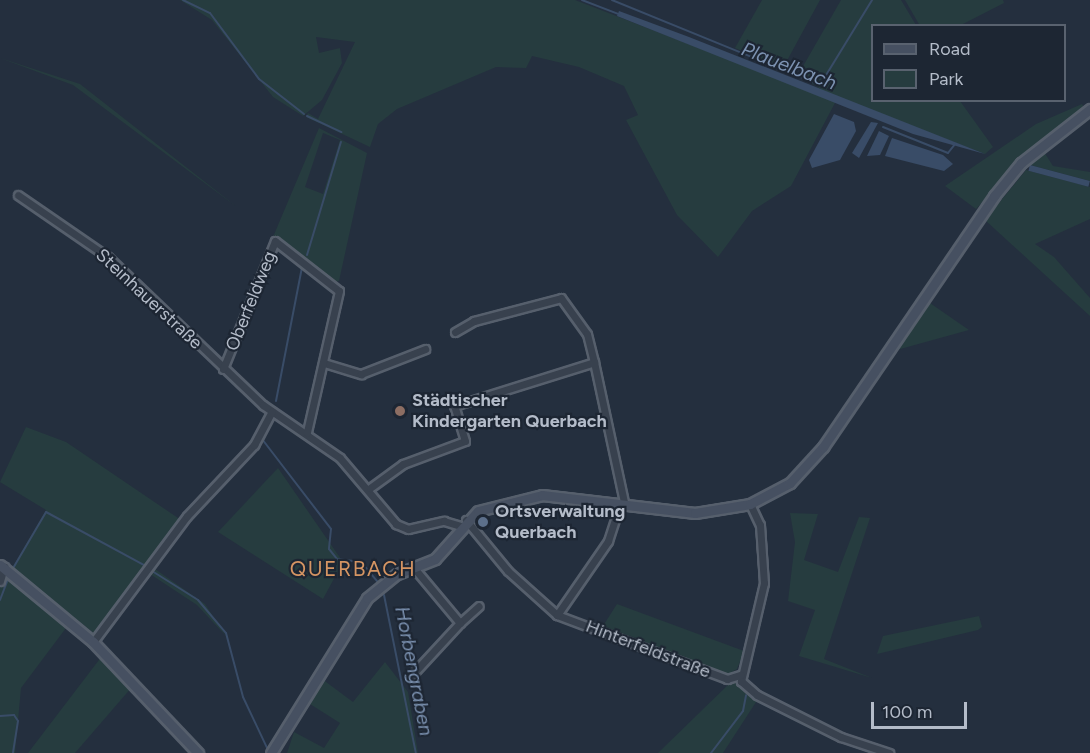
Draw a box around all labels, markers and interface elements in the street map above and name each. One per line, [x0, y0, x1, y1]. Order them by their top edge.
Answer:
legend [871, 24, 1066, 102]
water label: Plauelbach [738, 37, 840, 95]
text: Road [929, 38, 970, 60]
text: Park [929, 68, 963, 90]
street label: Steinhauerstraße [91, 244, 207, 354]
street label: Oberfeldweg [221, 248, 281, 354]
place label: Städtischer Kindergarten Querbach [412, 390, 607, 432]
marker: Städtischer Kindergarten Querbach [393, 404, 407, 418]
place label: Ortsverwaltung Querbach [495, 501, 625, 544]
marker: Ortsverwaltung Querbach [476, 515, 490, 529]
district label: QUERBACH [290, 556, 416, 582]
water label: Horbengraben [390, 604, 438, 738]
street label: Hinterfeldstraße [583, 615, 713, 683]
scale bar [874, 690, 970, 728]
text: 100 m [882, 701, 932, 723]

